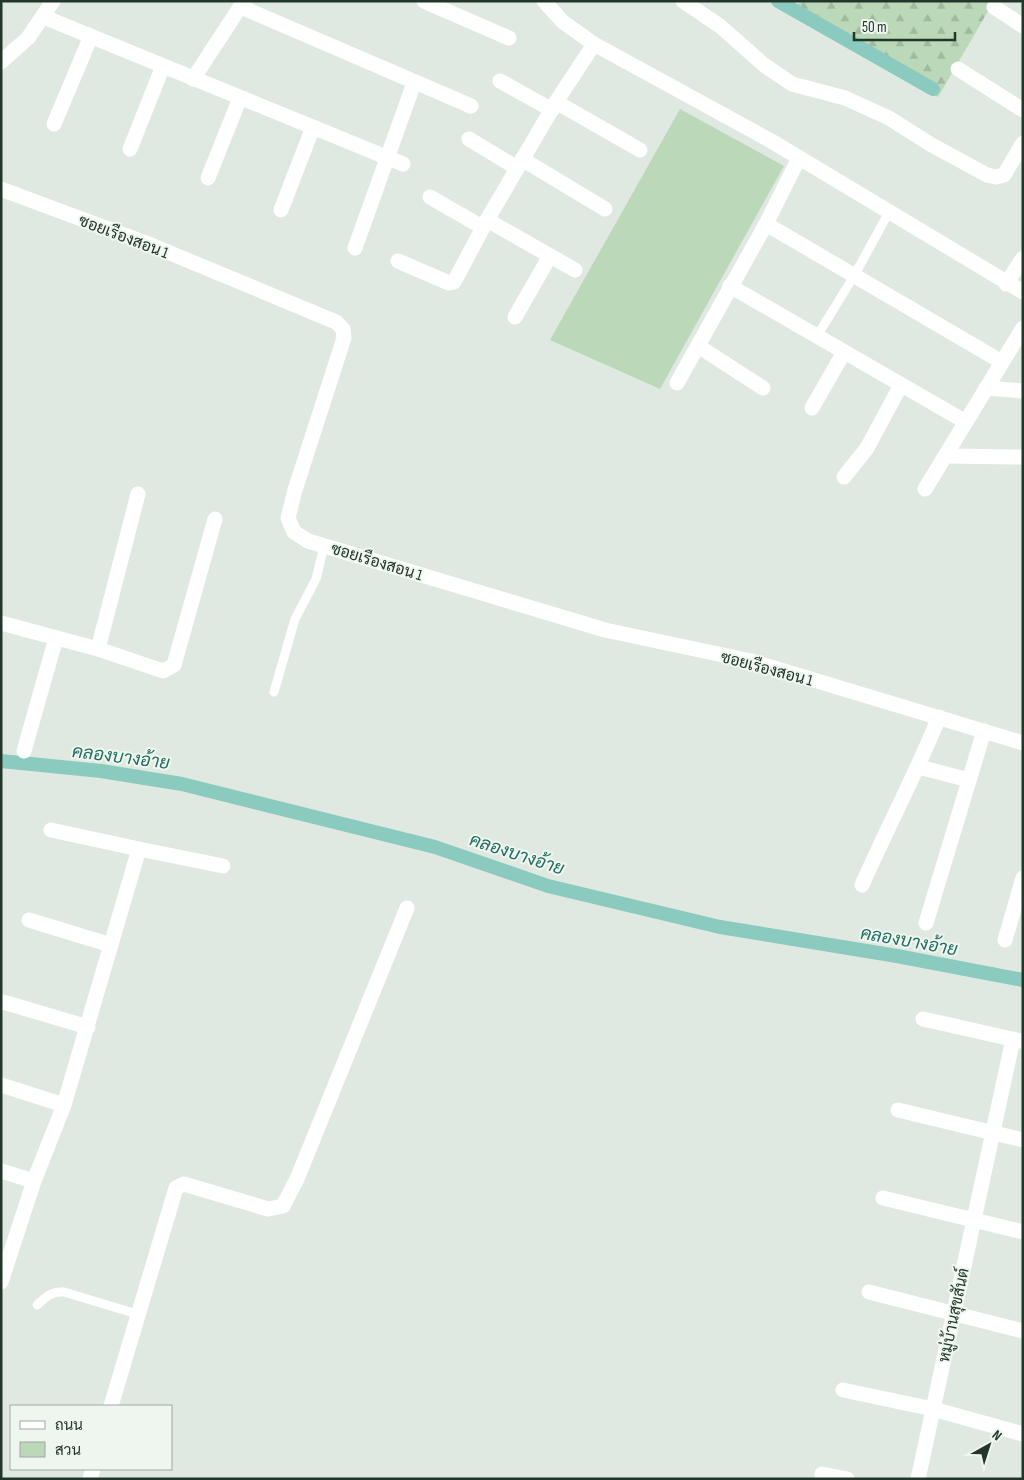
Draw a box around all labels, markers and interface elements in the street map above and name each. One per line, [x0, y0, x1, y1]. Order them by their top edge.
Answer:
scale bar [854, 10, 955, 42]
text: 50 m [862, 18, 887, 37]
street label: ซอยเรืองสอน 1 [76, 210, 172, 263]
street label: ซอยเรืองสอน 1 [328, 538, 426, 585]
street label: ซอยเรืองสอน 1 [718, 646, 816, 691]
water label: คลองบางอ้าย [71, 739, 171, 774]
water label: คลองบางอ้าย [467, 827, 567, 880]
water label: คลองบางอ้าย [859, 921, 959, 960]
street label: หมู่บ้านสุขสันต์ [931, 1265, 975, 1365]
legend [10, 1405, 172, 1470]
text: ถนน [55, 1416, 83, 1435]
north arrow [964, 1420, 1014, 1470]
text: N [989, 1426, 1005, 1444]
text: สวน [55, 1441, 81, 1460]

